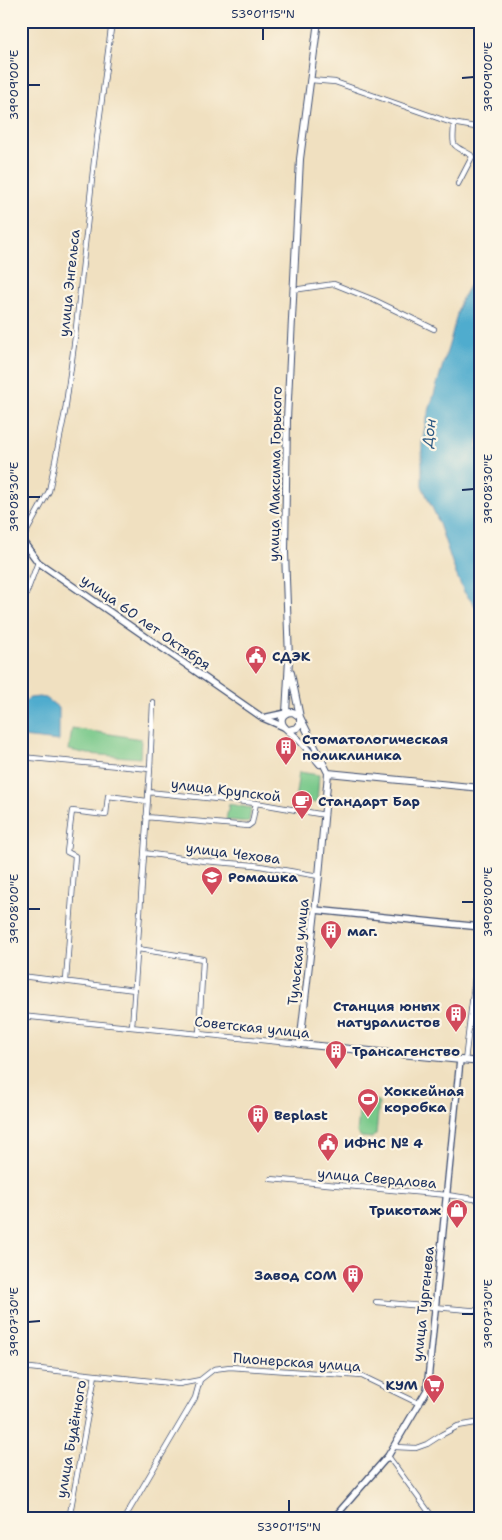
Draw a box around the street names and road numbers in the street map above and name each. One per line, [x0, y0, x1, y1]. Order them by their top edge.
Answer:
street label: улица Энгельса [54, 228, 84, 338]
street label: улица Максима Горького [264, 386, 286, 562]
street label: улица 60 лет Октября [78, 570, 214, 674]
street label: улица Крупской [170, 774, 282, 806]
street label: улица Чехова [185, 838, 282, 868]
street label: Тульская улица [283, 897, 313, 1006]
street label: Советская улица [193, 1012, 311, 1042]
street label: улица Свердлова [317, 1164, 438, 1192]
street label: улица Тургенева [408, 1245, 438, 1363]
street label: Пионерская улица [233, 1349, 362, 1375]
street label: улица Будённого [52, 1379, 90, 1499]

